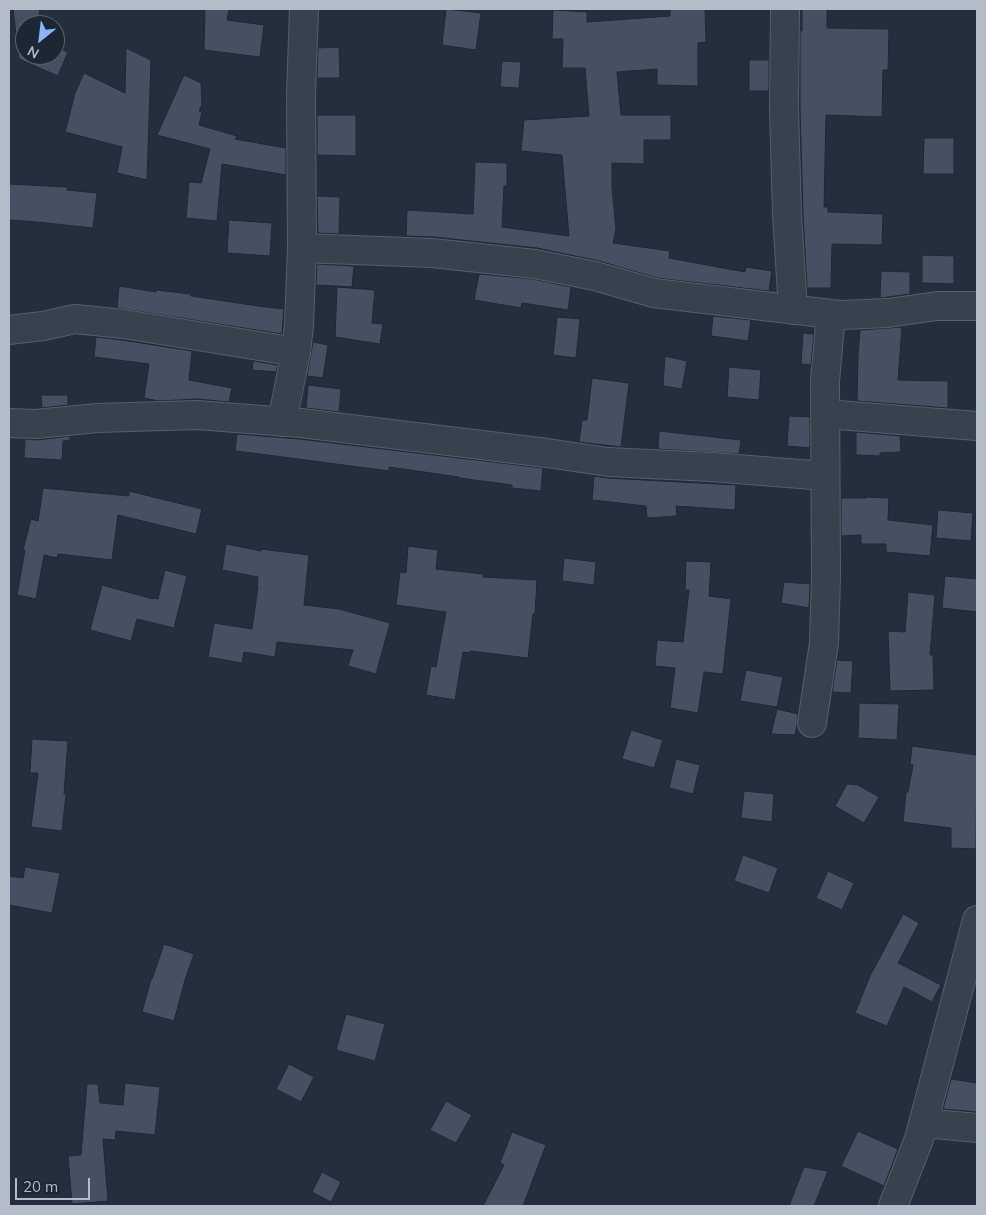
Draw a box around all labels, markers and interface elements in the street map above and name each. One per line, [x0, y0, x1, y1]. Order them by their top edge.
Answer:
north arrow [15, 15, 65, 65]
text: N [24, 42, 42, 63]
scale bar [18, 1168, 92, 1200]
text: 20 m [23, 1177, 58, 1196]

